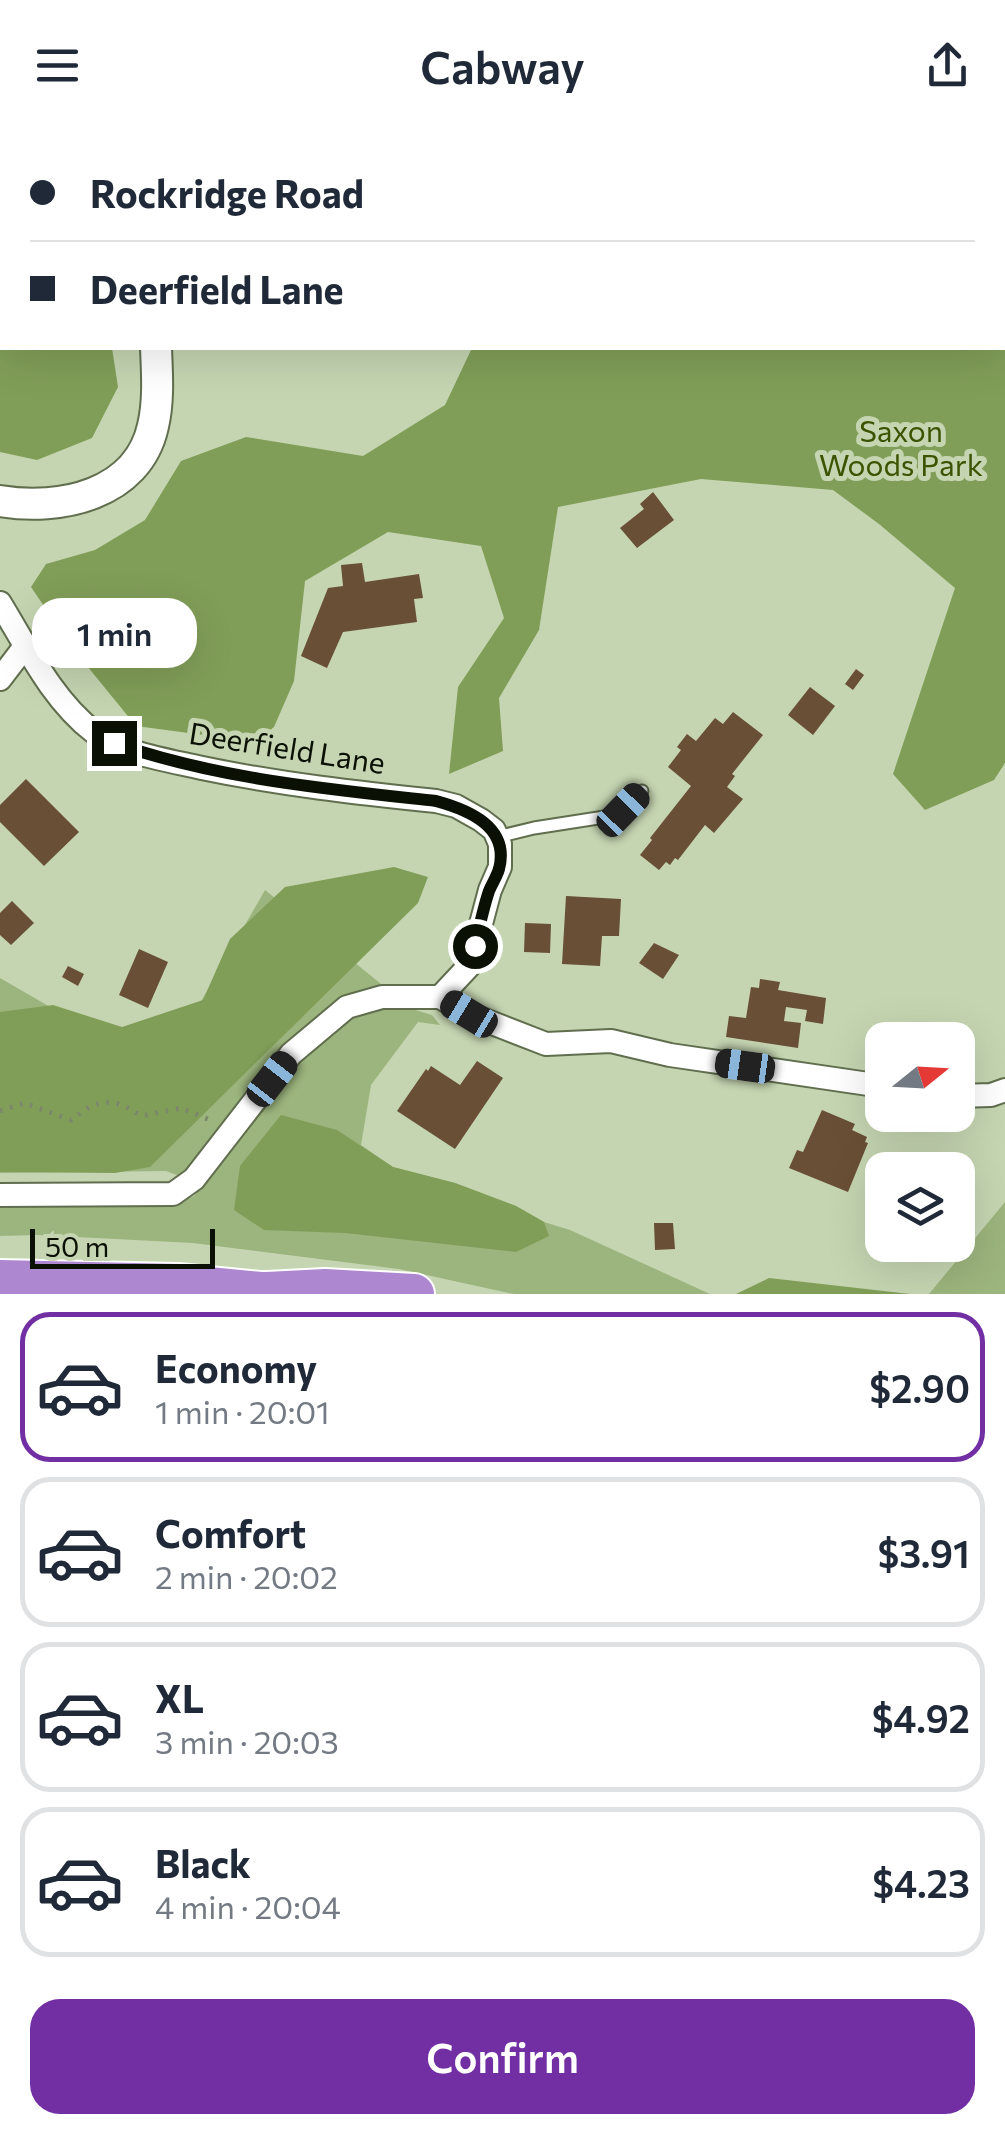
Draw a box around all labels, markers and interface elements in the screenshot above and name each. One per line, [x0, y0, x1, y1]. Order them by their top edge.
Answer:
icon: menu [30, 38, 85, 93]
text: Cabway [420, 38, 585, 93]
icon: share [920, 38, 975, 93]
text: Rockridge Road [90, 169, 364, 216]
text: Deerfield Lane [90, 265, 344, 312]
park label: Saxon Woods Park [819, 411, 983, 482]
callout: 1 min [32, 598, 196, 668]
text: 1 min [77, 613, 152, 653]
street label: Deerfield Lane [187, 713, 388, 780]
route end [92, 721, 137, 766]
car [591, 778, 655, 842]
route start [453, 924, 498, 969]
car [436, 986, 502, 1042]
north arrow [865, 1022, 975, 1132]
map controls [865, 1022, 975, 1262]
car [242, 1046, 302, 1112]
car [713, 1047, 777, 1085]
button: layers [865, 1152, 975, 1262]
scale bar [30, 1224, 215, 1268]
text: 50 m [45, 1229, 109, 1263]
icon: car [35, 1342, 125, 1432]
text: Economy [155, 1344, 317, 1391]
text: $2.90 [869, 1364, 970, 1411]
text: 1 min · 20:01 [155, 1391, 330, 1431]
icon: car [35, 1507, 125, 1597]
text: Comfort [155, 1509, 306, 1556]
text: $3.91 [878, 1529, 970, 1576]
text: 2 min · 20:02 [155, 1556, 338, 1596]
icon: car [35, 1672, 125, 1762]
text: XL [155, 1674, 204, 1721]
text: $4.92 [872, 1694, 970, 1741]
text: 3 min · 20:03 [155, 1721, 339, 1761]
icon: car [35, 1837, 125, 1927]
text: Black [155, 1839, 251, 1886]
text: $4.23 [872, 1859, 970, 1906]
text: 4 min · 20:04 [155, 1886, 341, 1926]
button: Confirm [30, 1999, 975, 2114]

